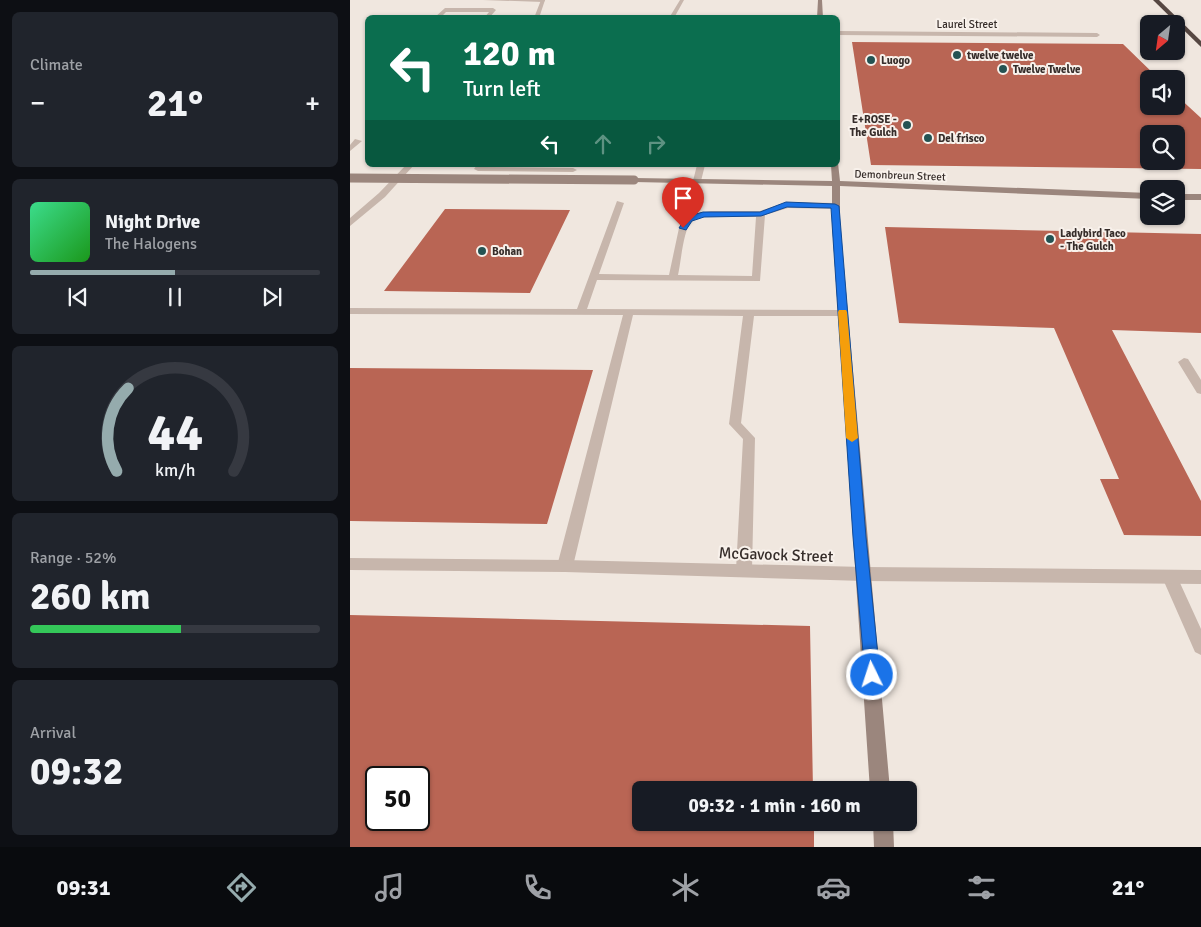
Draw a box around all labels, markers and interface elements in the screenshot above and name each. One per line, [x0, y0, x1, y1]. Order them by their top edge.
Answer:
north arrow [1140, 15, 1185, 60]
map controls [1140, 15, 1185, 225]
street label: Laurel Street [937, 18, 998, 31]
text: 120 m [463, 32, 556, 75]
icon: left [380, 35, 445, 100]
marker: twelve twelve [951, 49, 963, 61]
place label: twelve twelve [966, 49, 1034, 62]
marker: Luogo [865, 54, 877, 66]
place label: Luogo [881, 54, 910, 67]
text: Climate [30, 55, 83, 75]
marker: Twelve Twelve [997, 63, 1009, 75]
place label: Twelve Twelve [1013, 63, 1081, 76]
button: sound [1140, 70, 1185, 115]
text: Turn left [463, 75, 541, 102]
text: 21° [147, 80, 203, 127]
text: − [30, 86, 45, 120]
text: + [305, 86, 320, 120]
place label: E+ROSE - The Gulch [850, 113, 897, 139]
marker: E+ROSE - The Gulch [901, 119, 913, 131]
button: search [1140, 125, 1185, 170]
icon: left [536, 130, 564, 158]
icon: ahead [589, 130, 617, 158]
icon: right [642, 130, 670, 158]
marker: Del frisco [922, 132, 934, 144]
place label: Del frisco [938, 132, 985, 145]
street label: Demonbreun Street [854, 167, 946, 184]
pin [662, 177, 704, 228]
button: layers [1140, 180, 1185, 225]
icon: arrive [669, 184, 697, 212]
text: Night Drive [105, 210, 200, 234]
place label: Ladybird Taco - The Gulch [1060, 227, 1126, 253]
marker: Ladybird Taco - The Gulch [1044, 233, 1056, 245]
text: The Halogens [105, 234, 197, 254]
marker: Bohan [476, 245, 488, 257]
place label: Bohan [492, 245, 522, 258]
icon: previous [64, 283, 92, 311]
icon: pause [161, 283, 189, 311]
icon: next [258, 283, 286, 311]
text: 44 [147, 401, 203, 465]
text: km/h [155, 459, 195, 481]
street label: McGavock Street [718, 543, 834, 567]
text: Range · 52% [30, 548, 116, 568]
text: 260 km [30, 573, 151, 620]
position arrow [845, 648, 897, 700]
text: Arrival [30, 723, 76, 743]
text: 09:32 [30, 748, 123, 795]
speed limit sign: 50 [365, 766, 430, 831]
text: 09:32 · 1 min · 160 m [688, 794, 861, 818]
icon: directions [224, 870, 259, 905]
icon: music [372, 870, 407, 905]
icon: phone [520, 870, 555, 905]
icon: climate [668, 870, 703, 905]
icon: car [816, 870, 851, 905]
icon: filters [964, 870, 999, 905]
text: 09:31 [57, 874, 111, 901]
text: 21° [1112, 874, 1144, 901]

